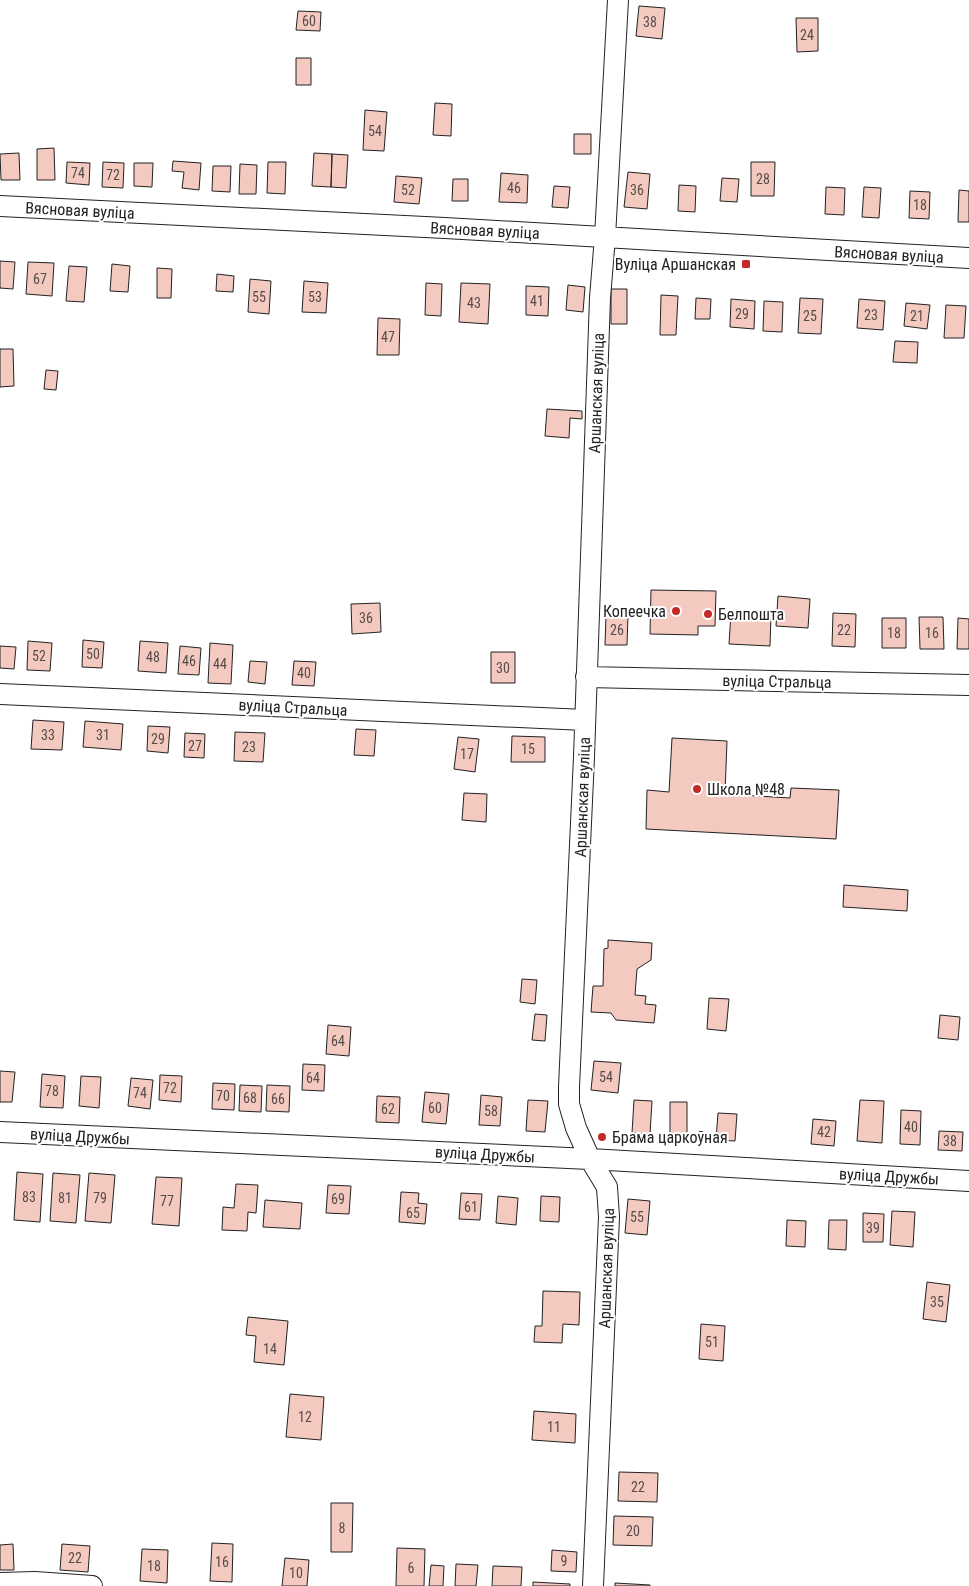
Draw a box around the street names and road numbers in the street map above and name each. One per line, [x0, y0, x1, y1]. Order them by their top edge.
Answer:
street label: Вясновая вуліца [25, 198, 135, 223]
street label: Вясновая вуліца [430, 218, 540, 243]
street label: Вясновая вуліца [834, 242, 944, 267]
street label: Аршанская вуліца [585, 332, 608, 454]
street label: вуліца Стральца [722, 671, 832, 692]
street label: вуліца Стральца [238, 695, 348, 720]
street label: Аршанская вуліца [571, 736, 594, 858]
street label: вуліца Дружбы [29, 1124, 130, 1149]
street label: вуліца Дружбы [434, 1142, 535, 1167]
street label: вуліца Дружбы [838, 1164, 939, 1189]
street label: Аршанская вуліца [595, 1207, 618, 1329]

